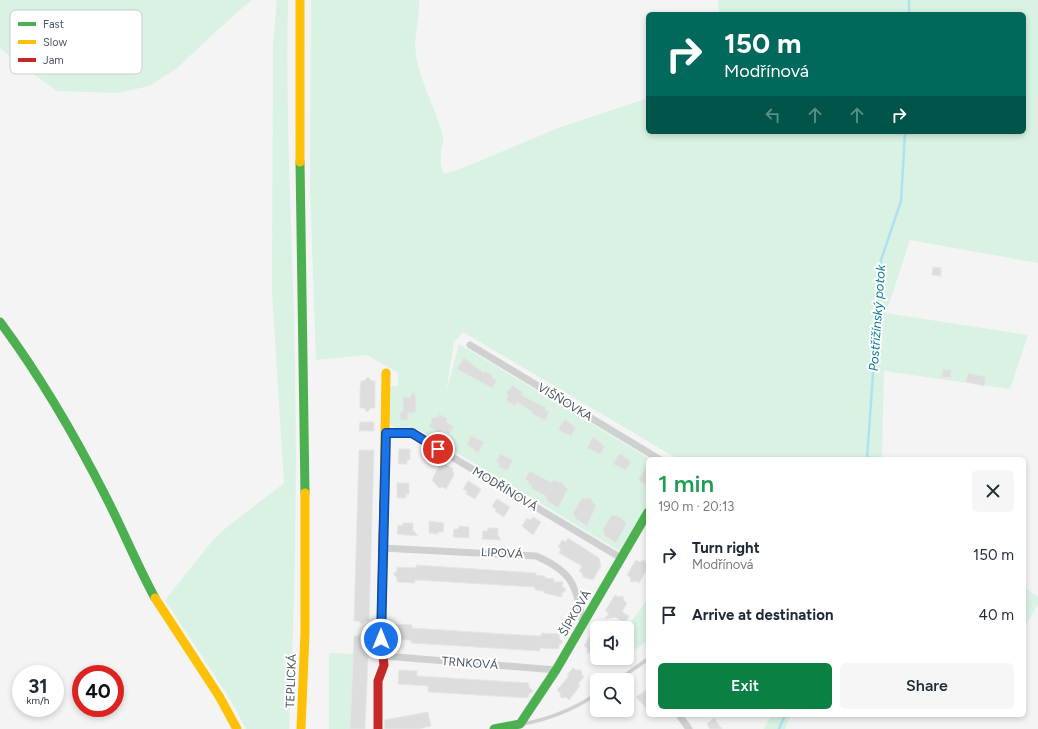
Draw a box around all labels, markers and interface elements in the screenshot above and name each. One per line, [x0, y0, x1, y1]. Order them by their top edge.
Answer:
legend [10, 10, 142, 74]
text: Fast [43, 18, 64, 31]
text: 150 m [724, 26, 801, 60]
icon: right [658, 28, 710, 80]
text: Slow [43, 36, 67, 49]
text: Jam [43, 54, 64, 67]
text: Modřínová [724, 60, 809, 82]
icon: left [762, 104, 784, 126]
icon: ahead [804, 104, 826, 126]
icon: ahead [846, 104, 868, 126]
icon: right [888, 104, 910, 126]
water label: Postřižínský potok [866, 264, 888, 372]
street label: VIŠŇOVKA [535, 380, 595, 424]
pin [421, 432, 455, 466]
icon: arrive [427, 438, 449, 460]
street label: MODŘÍNOVÁ [470, 464, 540, 514]
text: 1 min [658, 469, 714, 498]
button: close [972, 470, 1014, 512]
text: 190 m · 20:13 [658, 499, 734, 514]
text: Turn right [692, 539, 760, 557]
icon: right [658, 544, 680, 566]
street label: LIPOVÁ [481, 545, 523, 561]
text: 150 m [973, 546, 1014, 564]
text: Modřínová [692, 557, 753, 572]
street label: ŠÍPKOVÁ [556, 588, 594, 638]
icon: arrive [658, 604, 680, 626]
text: Arrive at destination [692, 606, 833, 624]
text: 40 m [979, 606, 1014, 624]
position arrow [360, 618, 402, 660]
map controls [590, 621, 634, 717]
button: sound [590, 621, 634, 665]
street label: TEPLICKÁ [283, 654, 299, 708]
street label: TRNKOVÁ [441, 654, 499, 672]
button: Exit [658, 663, 832, 709]
button: Share [840, 663, 1014, 709]
speed limit sign: 40 [72, 665, 124, 717]
button: search [590, 673, 634, 717]
text: 31 [28, 674, 48, 698]
text: km/h [27, 694, 49, 707]

